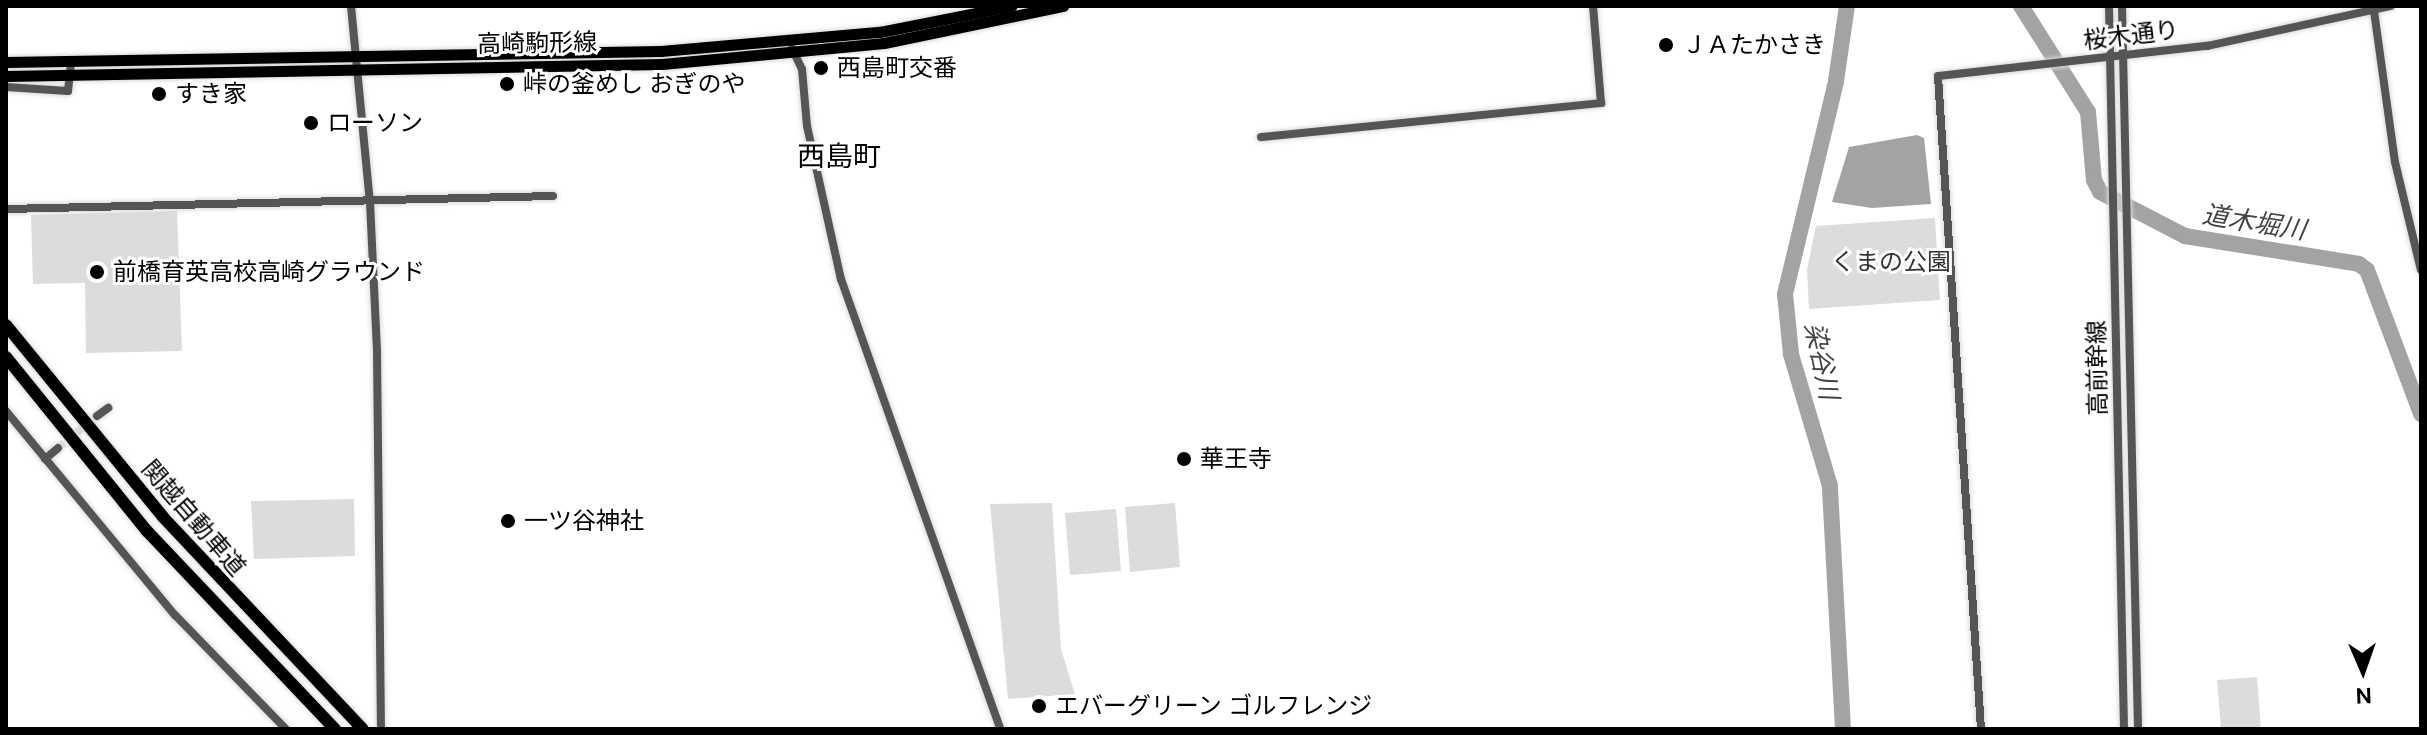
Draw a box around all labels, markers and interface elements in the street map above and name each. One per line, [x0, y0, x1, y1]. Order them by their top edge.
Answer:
street label: 桜木通り [2082, 15, 2180, 55]
street label: 高崎駒形線 [477, 28, 597, 58]
place label: ＪＡたかさき [1682, 31, 1826, 59]
marker: ＪＡたかさき [1657, 36, 1675, 54]
place label: 西島町交番 [837, 54, 957, 82]
marker: 西島町交番 [812, 59, 830, 77]
place label: 峠の釜めし おぎのや [523, 70, 745, 98]
marker: 峠の釜めし おぎのや [498, 75, 516, 93]
place label: すき家 [175, 80, 247, 108]
marker: すき家 [150, 85, 168, 103]
place label: ローソン [327, 109, 423, 137]
marker: ローソン [302, 114, 320, 132]
district label: 西島町 [797, 140, 881, 174]
water label: 道木堀川 [2200, 199, 2308, 247]
park label: くまの公園 [1831, 248, 1951, 276]
place label: 前橋育英高校高崎グラウンド [113, 258, 425, 286]
marker: 前橋育英高校高崎グラウンド [88, 263, 106, 281]
water label: 染谷川 [1798, 320, 1844, 402]
street label: 高前幹線 [2082, 320, 2112, 416]
place label: 華王寺 [1200, 445, 1272, 473]
marker: 華王寺 [1175, 450, 1193, 468]
street label: 関越自動車道 [136, 454, 252, 582]
place label: 一ツ谷神社 [524, 507, 644, 535]
marker: 一ツ谷神社 [499, 512, 517, 530]
north arrow [2323, 631, 2403, 711]
text: N [2355, 681, 2372, 710]
place label: エバーグリーン ゴルフレンジ [1055, 692, 1373, 720]
marker: エバーグリーン ゴルフレンジ [1030, 697, 1048, 715]

